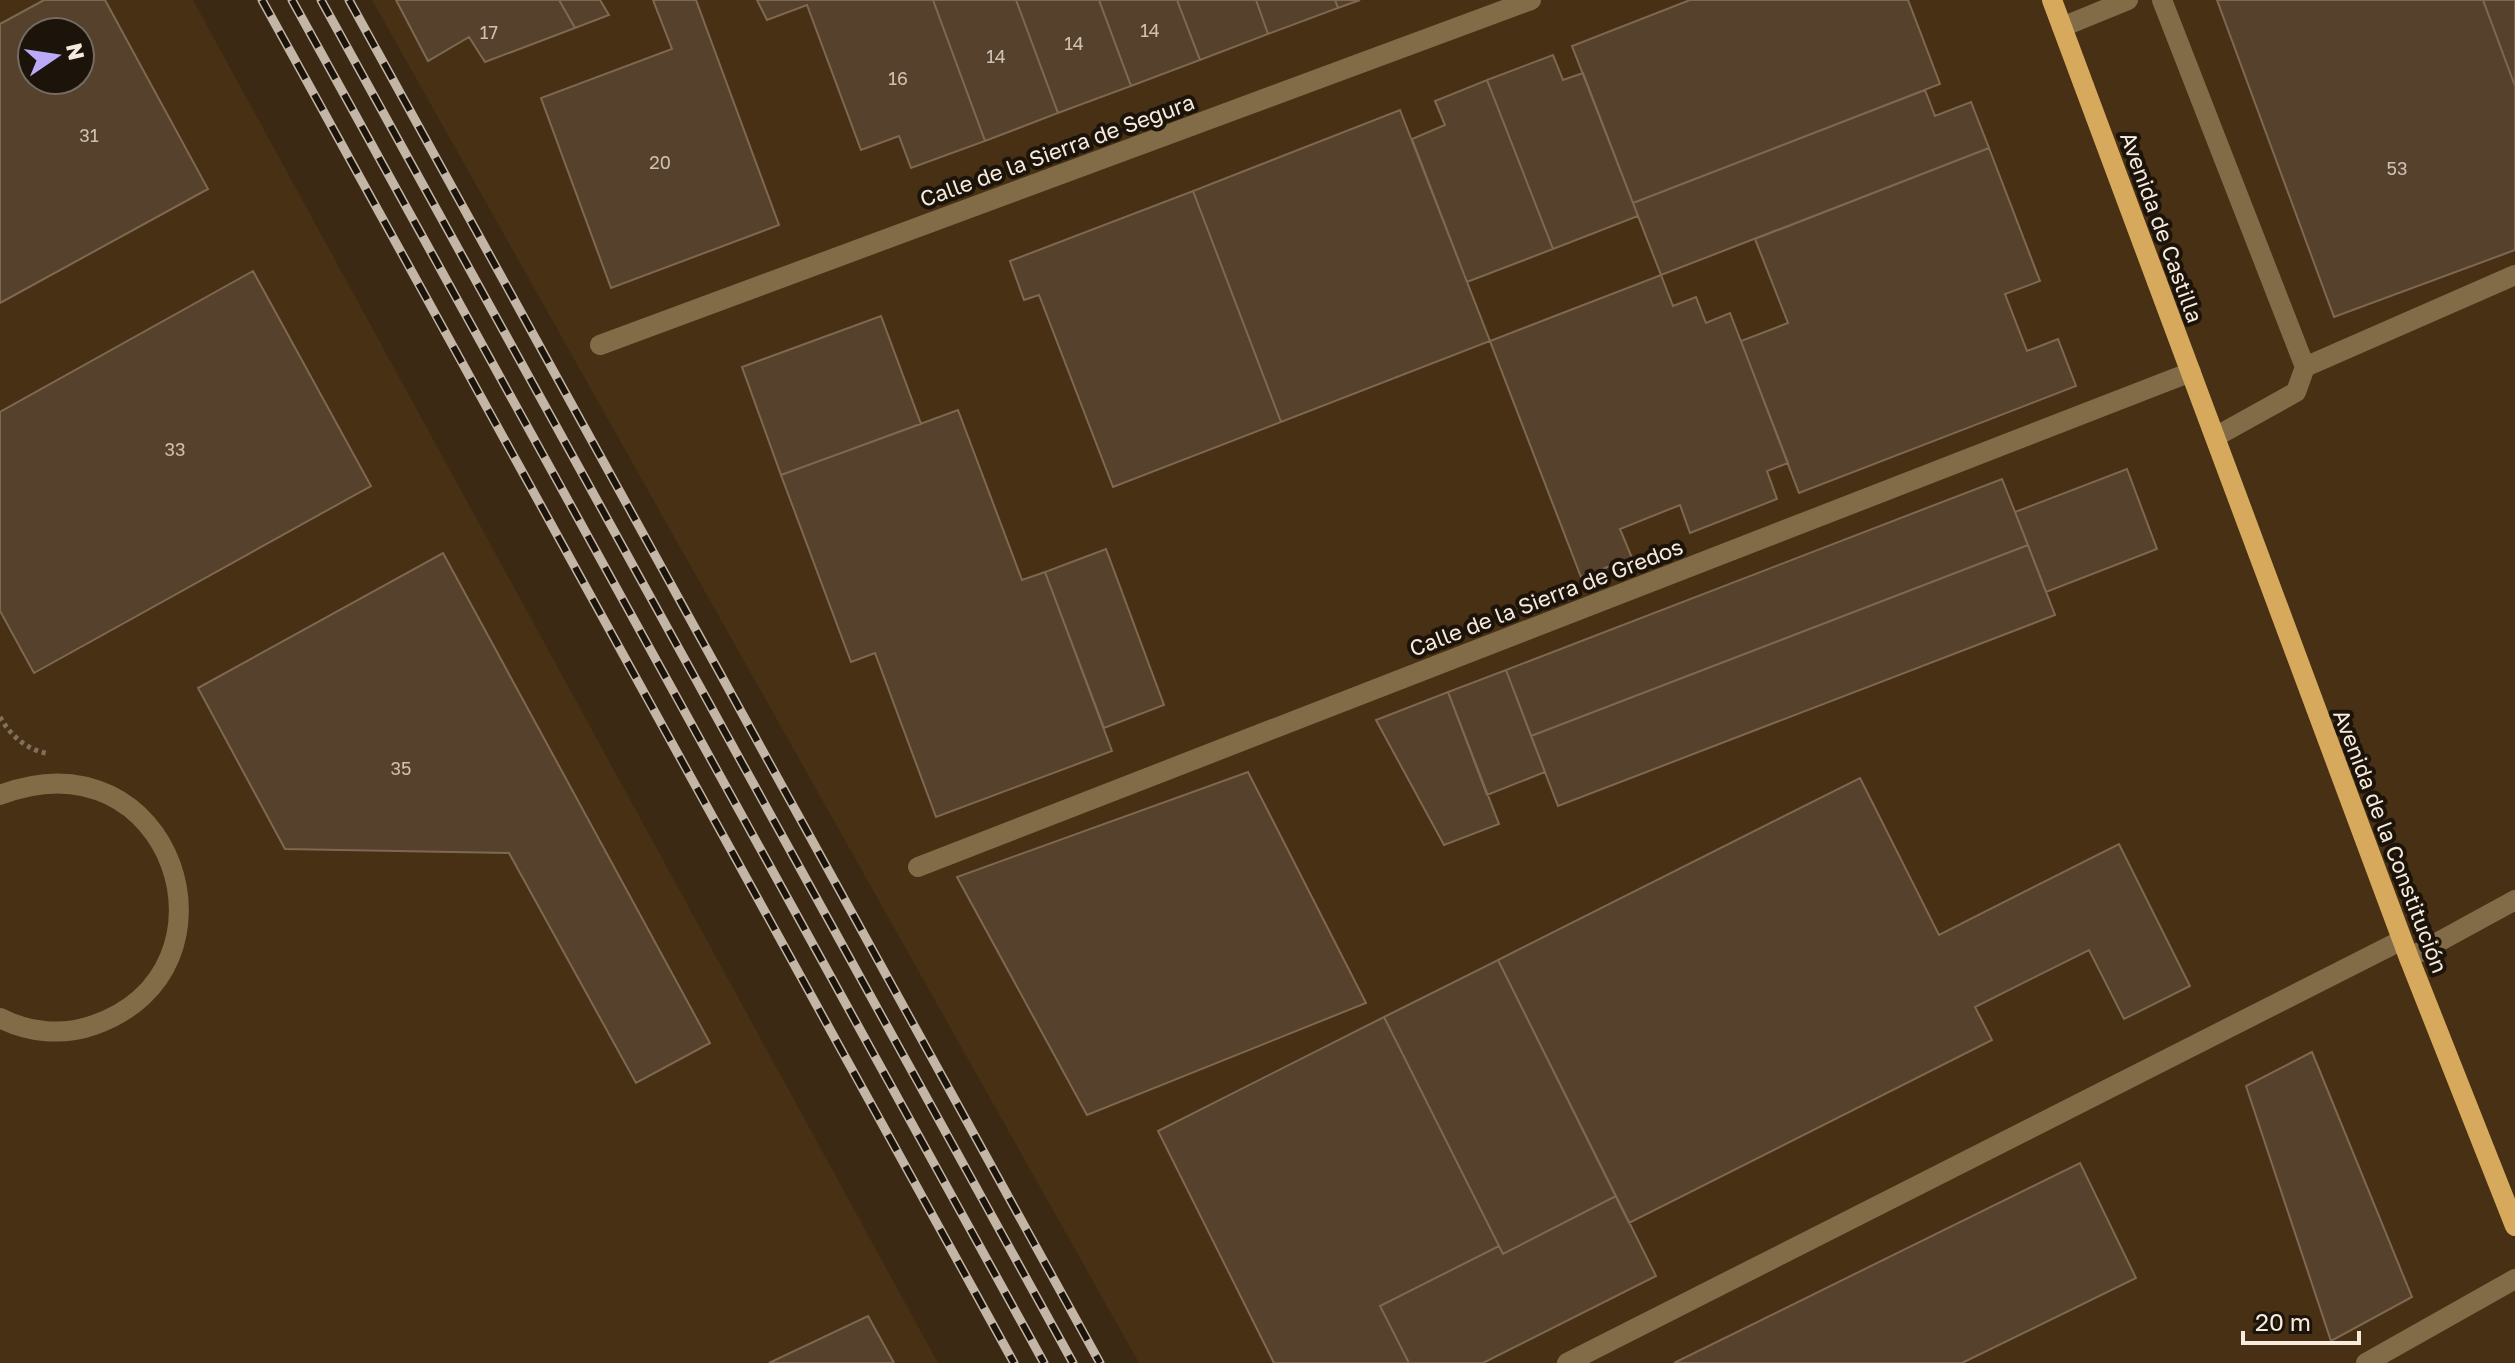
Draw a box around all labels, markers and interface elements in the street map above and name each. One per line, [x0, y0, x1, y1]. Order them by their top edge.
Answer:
north arrow [16, 16, 96, 96]
house number: 14 [1140, 19, 1160, 41]
house number: 17 [480, 21, 498, 43]
house number: 14 [1064, 32, 1084, 54]
text: N [61, 40, 91, 63]
house number: 14 [986, 45, 1006, 67]
house number: 16 [888, 67, 908, 89]
street label: Calle de la Sierra de Segura [916, 88, 1198, 212]
house number: 31 [79, 124, 99, 146]
street label: Avenida de Castilla [2115, 128, 2209, 326]
house number: 20 [649, 151, 671, 173]
house number: 53 [2387, 157, 2407, 179]
house number: 33 [164, 438, 186, 460]
street label: Calle de la Sierra de Gredos [1405, 532, 1687, 662]
street label: Avenida de la Constitución [2328, 705, 2454, 977]
house number: 35 [391, 757, 411, 779]
scale bar [2243, 1295, 2359, 1345]
text: 20 m [2255, 1307, 2311, 1336]

